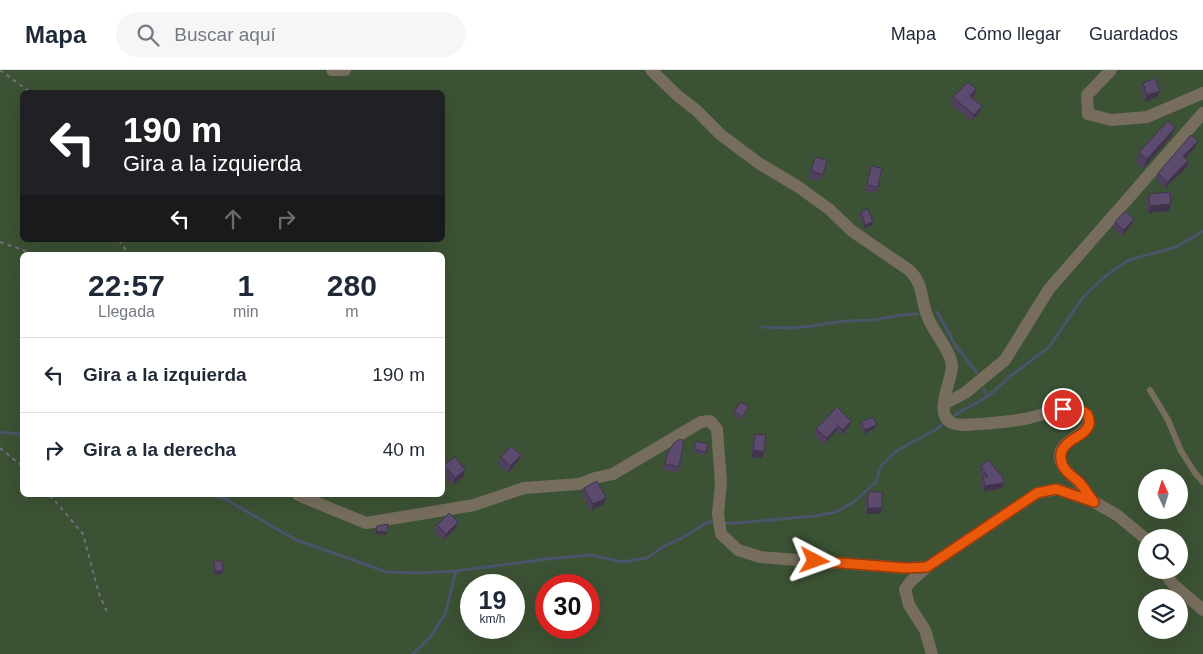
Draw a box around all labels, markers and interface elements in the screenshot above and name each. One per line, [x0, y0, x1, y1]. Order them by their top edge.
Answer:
search box [116, 12, 466, 57]
text: Mapa [25, 21, 86, 48]
icon: search [134, 21, 162, 49]
text: Buscar aquí [174, 24, 276, 45]
text: Mapa [891, 24, 936, 44]
text: Cómo llegar [964, 24, 1061, 44]
text: Guardados [1089, 24, 1178, 44]
icon: left [40, 110, 105, 175]
text: 190 m [123, 110, 222, 149]
text: Gira a la izquierda [123, 151, 302, 176]
icon: left [166, 205, 194, 233]
icon: ahead [219, 205, 247, 233]
icon: right [272, 205, 300, 233]
text: 22:57 [88, 269, 165, 302]
text: 1 [237, 269, 254, 302]
text: 280 [327, 269, 377, 302]
text: Llegada [98, 303, 155, 320]
text: min [233, 303, 259, 320]
text: m [345, 303, 358, 320]
icon: left [40, 361, 68, 389]
text: Gira a la izquierda [83, 364, 247, 385]
text: 190 m [372, 364, 425, 385]
pin [1042, 388, 1084, 430]
icon: arrive [1049, 395, 1077, 423]
icon: right [40, 436, 68, 464]
text: Gira a la derecha [83, 439, 236, 460]
text: 40 m [383, 439, 425, 460]
north arrow [1138, 469, 1188, 519]
map controls [1138, 469, 1188, 639]
button: search [1138, 529, 1188, 579]
position arrow [788, 534, 840, 586]
speed limit sign: 30 [535, 574, 600, 639]
text: 19 [479, 586, 506, 614]
button: layers [1138, 589, 1188, 639]
text: km/h [479, 612, 506, 626]

